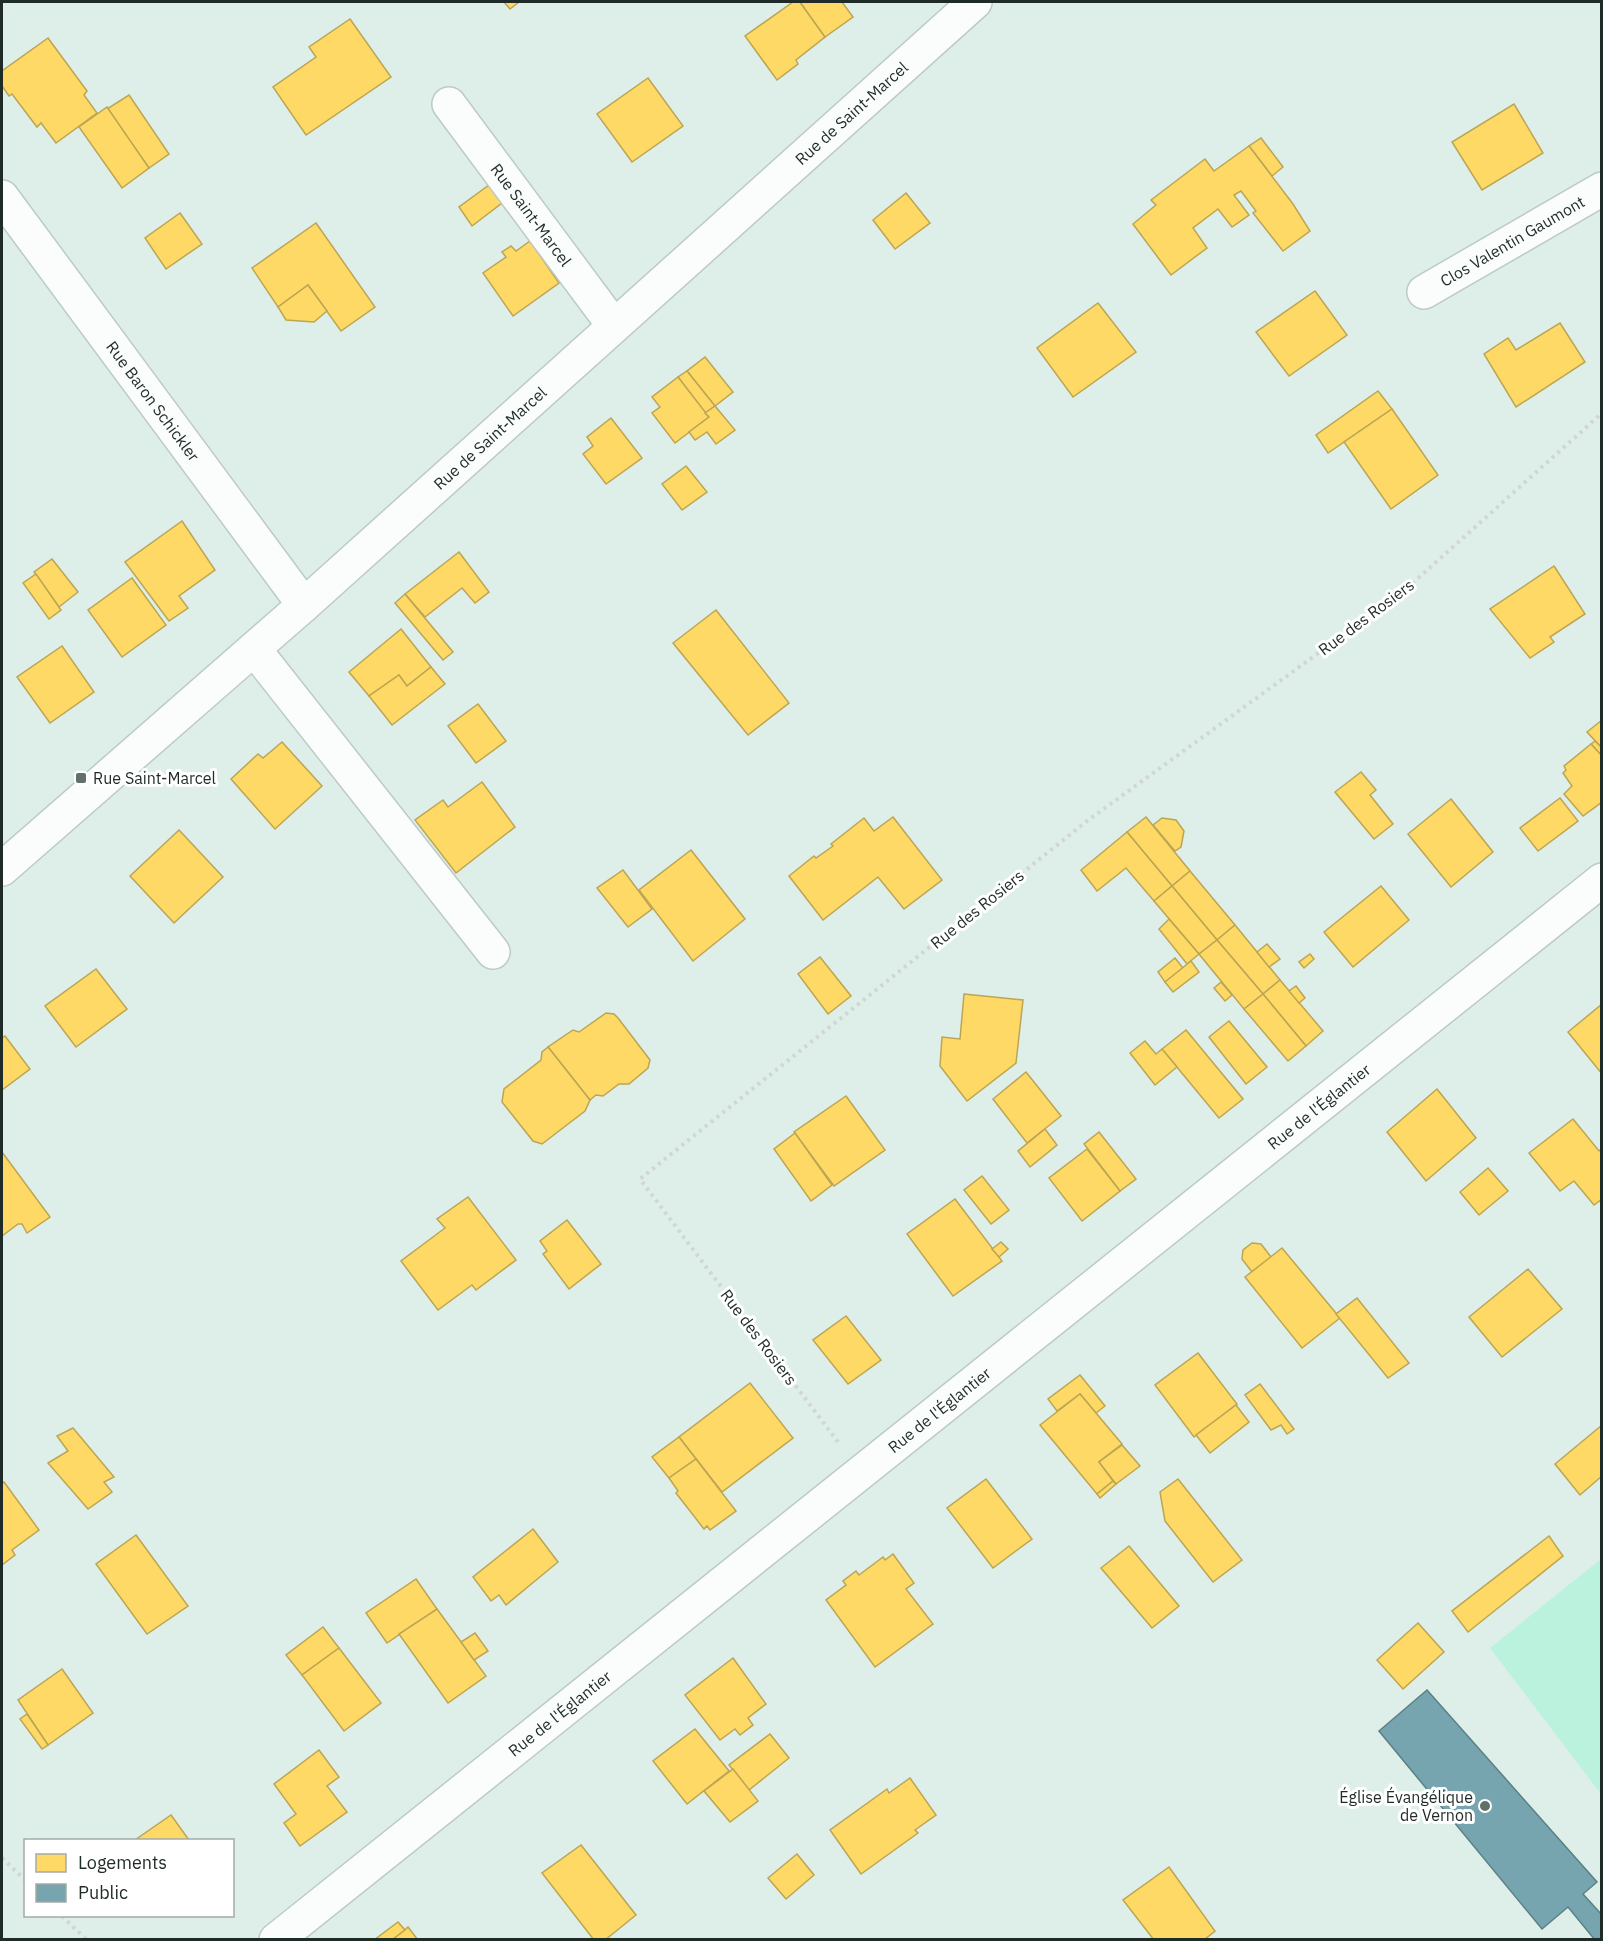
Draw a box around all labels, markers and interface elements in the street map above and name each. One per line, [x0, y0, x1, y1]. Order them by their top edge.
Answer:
street label: Rue de Saint-Marcel [791, 57, 912, 169]
street label: Rue Saint-Marcel [487, 159, 576, 270]
street label: Clos Valentin Gaumont [1436, 191, 1588, 291]
street label: Rue Baron Schickler [102, 337, 204, 465]
street label: Rue de Saint-Marcel [429, 382, 550, 494]
street label: Rue des Rosiers [1314, 574, 1418, 660]
place label: Rue Saint-Marcel [93, 768, 216, 788]
marker: Rue Saint-Marcel [74, 771, 88, 785]
street label: Rue des Rosiers [926, 865, 1028, 953]
street label: Rue de l'Églantier [1263, 1059, 1374, 1154]
street label: Rue des Rosiers [716, 1285, 802, 1389]
street label: Rue de l'Églantier [884, 1363, 995, 1457]
street label: Rue de l'Églantier [504, 1666, 615, 1760]
place label: Église Évangélique de Vernon [1339, 1786, 1473, 1825]
marker: Église Évangélique de Vernon [1478, 1799, 1492, 1813]
legend [24, 1839, 234, 1917]
text: Logements [78, 1851, 167, 1874]
text: Public [78, 1881, 128, 1904]

